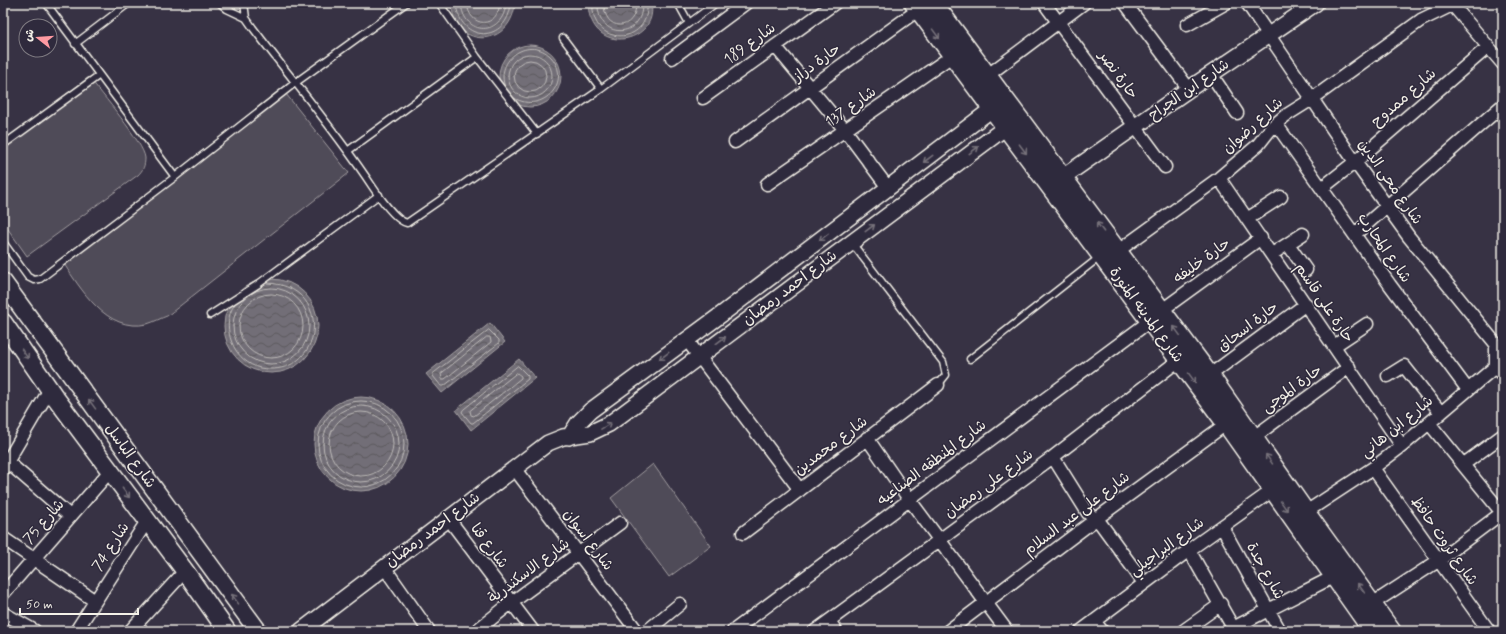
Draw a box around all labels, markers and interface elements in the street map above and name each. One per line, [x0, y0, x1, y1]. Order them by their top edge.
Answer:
north arrow [18, 18, 58, 58]
street label: شارع 189 [720, 18, 780, 70]
text: ش [21, 28, 38, 43]
one-way arrow [932, 29, 940, 40]
street label: حارة دراز [788, 39, 845, 88]
street label: حارة نصر [1092, 45, 1142, 103]
street label: شارع ابن الجراح [1144, 55, 1234, 125]
street label: شارع ممدوح [1367, 64, 1441, 132]
street label: شارع 137 [822, 82, 880, 132]
street label: شارع رضوان [1218, 93, 1288, 159]
street label: شارع محى الدين [1353, 135, 1427, 229]
one-way arrow [1019, 144, 1027, 155]
one-way arrow [968, 146, 979, 154]
one-way arrow [922, 154, 933, 163]
street label: شارع المحارب [1353, 209, 1415, 287]
one-way arrow [1096, 221, 1104, 232]
one-way arrow [864, 224, 875, 232]
one-way arrow [819, 233, 830, 241]
street label: حارة خليفه [1170, 234, 1234, 288]
street label: شارع احمد رمضان [739, 246, 841, 330]
street label: حارة على قاسم [1289, 259, 1358, 347]
street label: شارع المدينه المنورة [1104, 263, 1188, 367]
street label: حارة اسحاق [1213, 297, 1283, 357]
one-way arrow [1173, 326, 1182, 337]
one-way arrow [716, 336, 727, 344]
one-way arrow [21, 348, 29, 359]
one-way arrow [658, 352, 669, 360]
street label: حارة الموجى [1258, 360, 1326, 418]
one-way arrow [1188, 372, 1196, 383]
street label: شارع ابن هاني [1356, 391, 1439, 464]
one-way arrow [88, 399, 96, 410]
street label: شارع محمدين [790, 412, 872, 480]
street label: شارع المنطقه الصناعيه [873, 415, 991, 511]
street label: شارع الباسل [100, 420, 160, 492]
one-way arrow [600, 422, 611, 430]
street label: شارع على رمضان [940, 445, 1038, 523]
one-way arrow [1265, 454, 1273, 465]
street label: شارع على عبد السلام [1020, 467, 1134, 561]
one-way arrow [122, 487, 130, 498]
street label: شارع احمد رمضان [382, 488, 484, 572]
street label: شارع ثروت حافظ [1406, 493, 1482, 589]
street label: شارع 75 [19, 495, 69, 549]
one-way arrow [1280, 500, 1288, 511]
street label: شارع اسوان [558, 505, 618, 575]
street label: شارع البراجيلي [1125, 513, 1210, 583]
street label: شارع 74 [88, 519, 134, 575]
street label: شارع قنا [466, 519, 512, 573]
street label: شارع الاسكندرية [484, 534, 574, 608]
street label: شارع جدة [1241, 539, 1289, 603]
one-way arrow [1357, 583, 1365, 594]
scale bar [20, 590, 138, 616]
one-way arrow [231, 594, 239, 605]
text: 50 m [26, 597, 53, 613]

